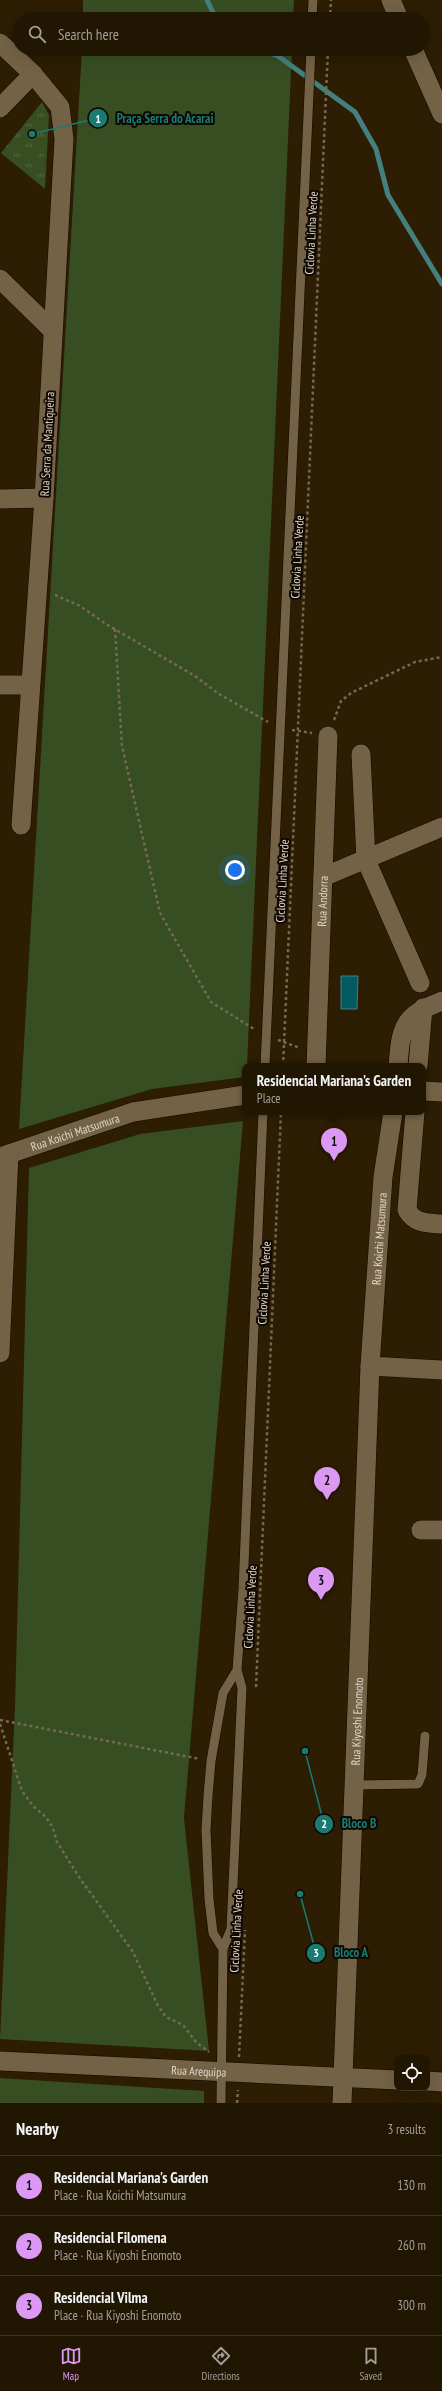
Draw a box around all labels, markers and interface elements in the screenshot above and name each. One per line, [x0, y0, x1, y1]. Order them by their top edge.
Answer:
search box [12, 12, 430, 56]
icon: search [26, 23, 48, 45]
text: Search here [58, 25, 119, 44]
callout: Praça Serra do Acarai [88, 106, 222, 131]
text: Praça Serra do Acarai [117, 110, 213, 127]
text: 1 [95, 111, 101, 126]
street label: Ciclovia Linha Verde [301, 191, 321, 275]
street label: Rua Serra da Mantiqueira [37, 391, 57, 497]
street label: Ciclovia Linha Verde [287, 515, 307, 599]
street label: Ciclovia Linha Verde [272, 839, 292, 923]
your location [225, 860, 245, 880]
street label: Rua Andorra [314, 875, 330, 927]
popup [242, 1063, 426, 1115]
text: Residencial Mariana's Garden [257, 1071, 411, 1090]
text: Place [257, 1090, 281, 1107]
street label: Rua Koichi Matsumura [29, 1110, 121, 1154]
pin: 1 [321, 1128, 347, 1161]
street label: Rua Koichi Matsumura [368, 1192, 389, 1285]
street label: Ciclovia Linha Verde [254, 1241, 274, 1325]
pin: 2 [314, 1467, 340, 1500]
street label: Ciclovia Linha Verde [240, 1565, 260, 1649]
pin: 3 [308, 1567, 334, 1600]
street label: Rua Kiyoshi Enomoto [347, 1677, 366, 1766]
callout: Bloco B [314, 1811, 384, 1836]
text: Bloco B [342, 1815, 376, 1832]
text: 2 [321, 1816, 327, 1831]
street label: Ciclovia Linha Verde [226, 1889, 246, 1973]
callout: Bloco A [306, 1940, 376, 1965]
text: Bloco A [334, 1944, 369, 1961]
text: 3 [313, 1945, 319, 1960]
map controls [394, 2055, 430, 2091]
button: locate [394, 2055, 430, 2091]
street label: Rua Arequipa [171, 2062, 227, 2079]
text: Nearby [16, 2118, 59, 2140]
text: 3 results [387, 2121, 426, 2138]
text: Residencial Mariana's Garden [54, 2168, 208, 2187]
text: 1 [26, 2177, 32, 2194]
text: 130 m [397, 2177, 426, 2194]
text: Place · Rua Koichi Matsumura [54, 2187, 186, 2204]
text: Residencial Filomena [54, 2228, 167, 2247]
text: 2 [26, 2237, 32, 2254]
text: 260 m [397, 2237, 426, 2254]
text: Place · Rua Kiyoshi Enomoto [54, 2247, 181, 2264]
text: Residencial Vilma [54, 2288, 148, 2307]
text: 3 [26, 2297, 32, 2314]
text: 300 m [397, 2297, 426, 2314]
text: Place · Rua Kiyoshi Enomoto [54, 2307, 181, 2324]
tab: Map [60, 2345, 82, 2383]
tab: Directions [202, 2345, 240, 2383]
tab: Saved [359, 2345, 382, 2383]

